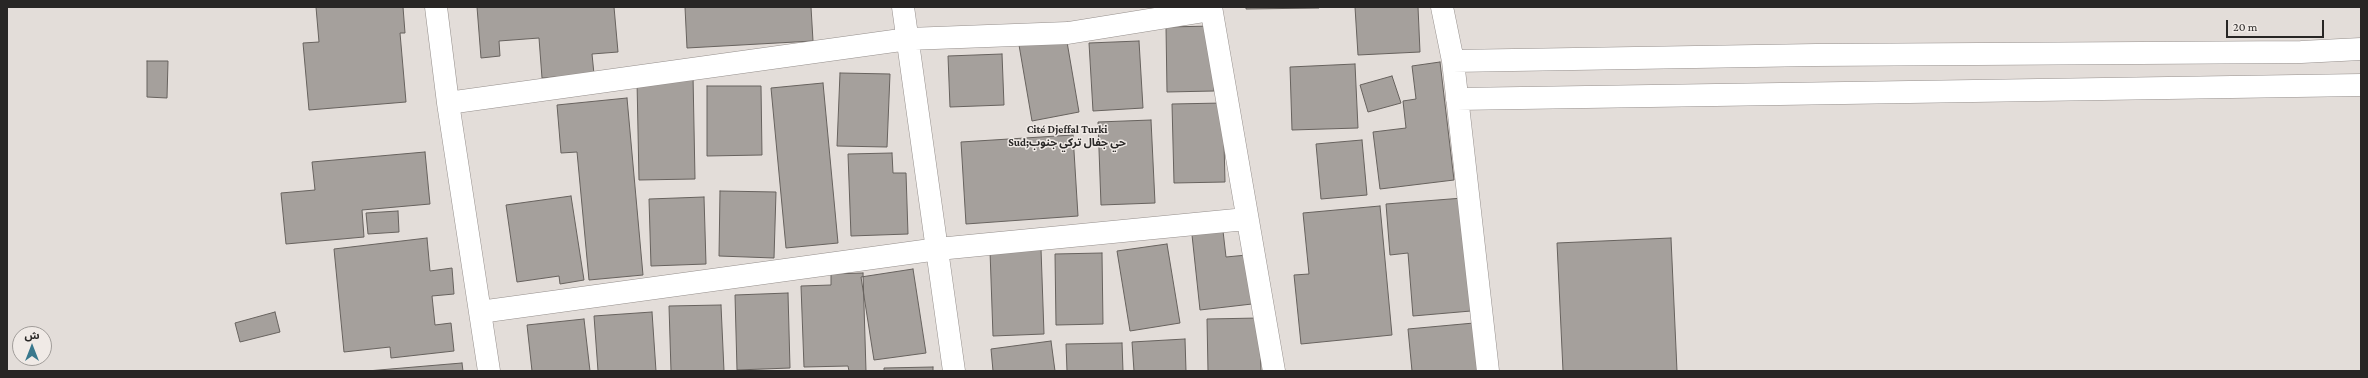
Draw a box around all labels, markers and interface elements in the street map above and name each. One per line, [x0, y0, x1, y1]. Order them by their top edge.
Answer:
scale bar [2228, 12, 2326, 38]
text: 20 m [2233, 20, 2257, 34]
district label: Cité Djeffal Turki Sud;حي جفال تركي جنوب [1008, 123, 1126, 149]
north arrow [12, 326, 52, 366]
text: ش [24, 329, 40, 341]

